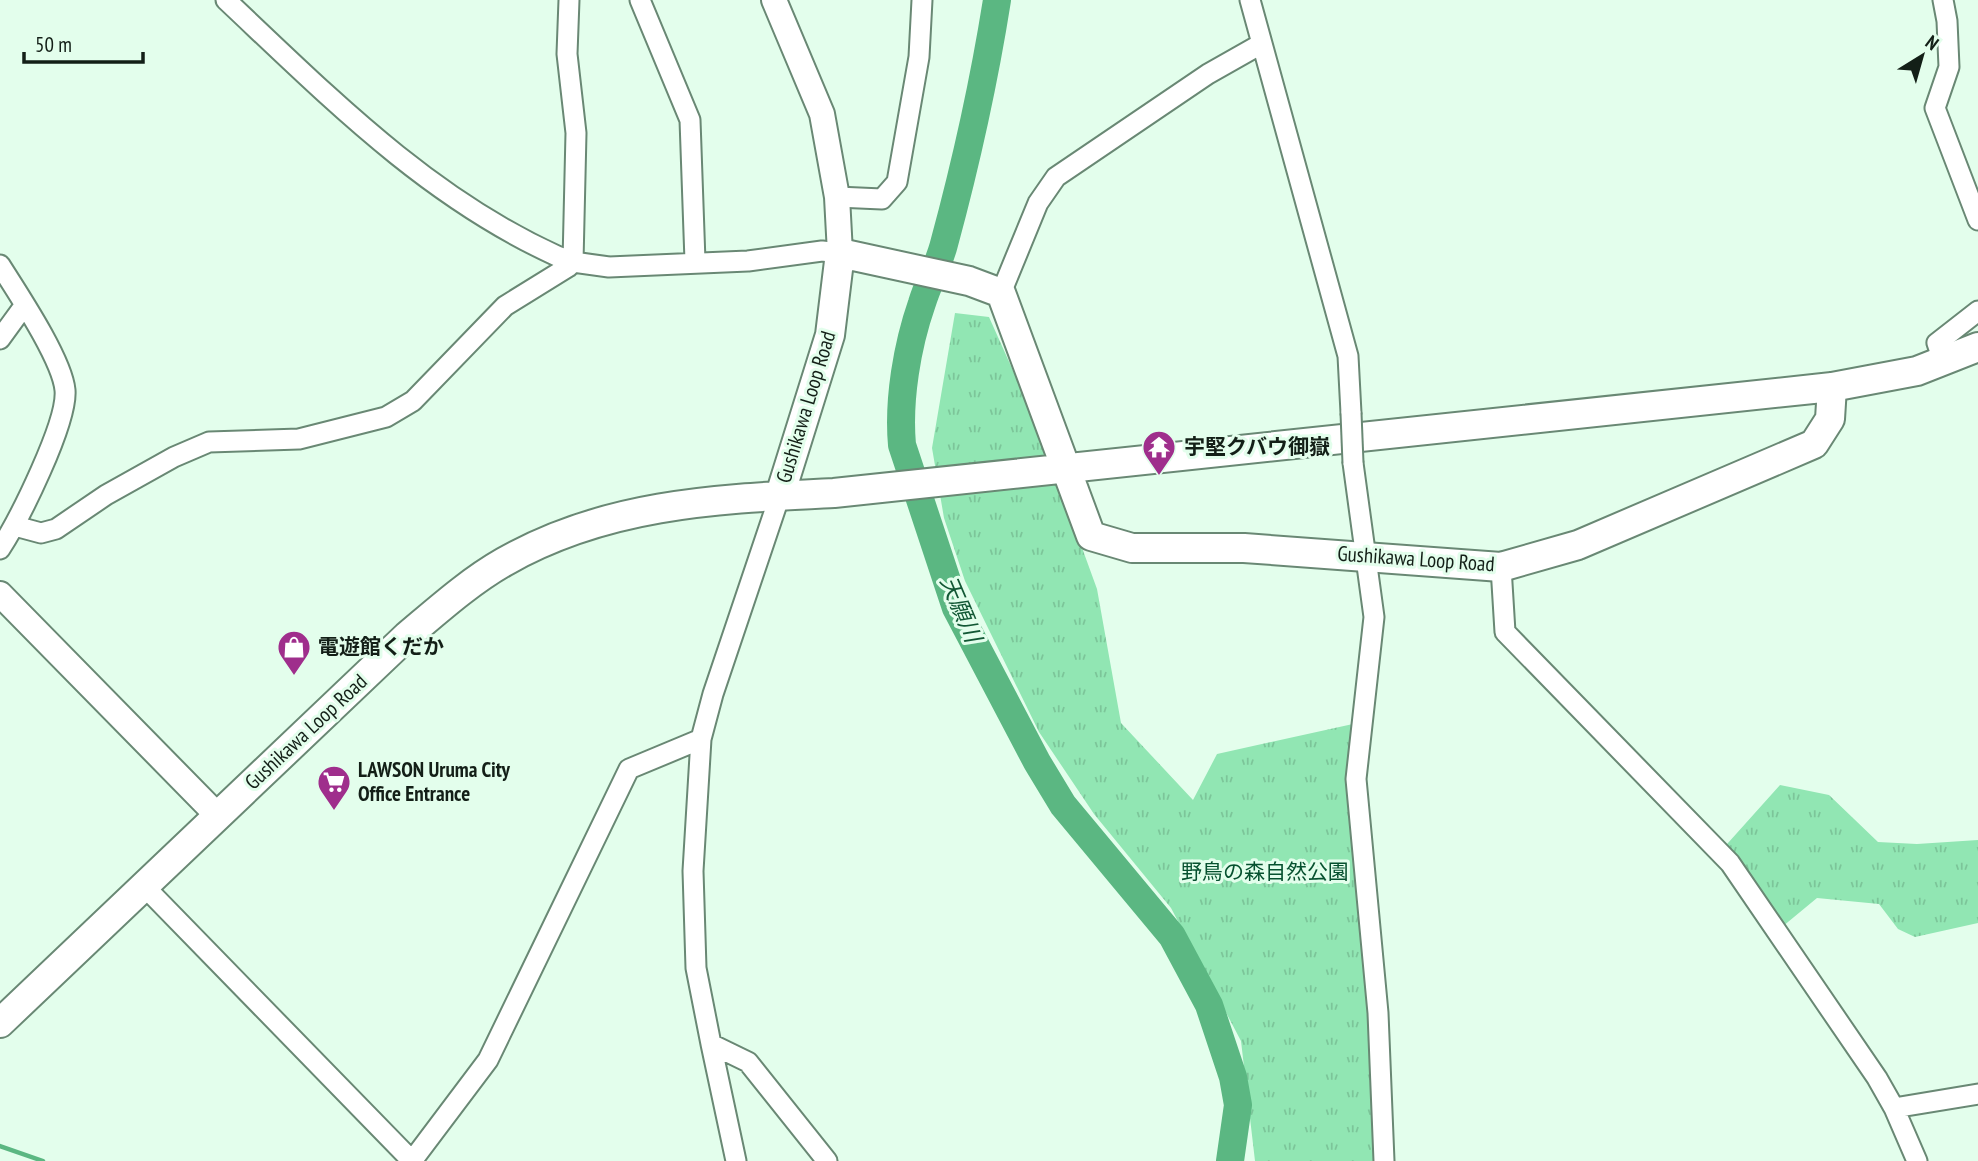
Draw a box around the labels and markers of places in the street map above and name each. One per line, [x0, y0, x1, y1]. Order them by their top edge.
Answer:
temple icon: 宇堅クバウ御嶽 [1140, 428, 1178, 477]
place label: 宇堅クバウ御嶽 [1184, 433, 1330, 460]
shop icon: 電遊館くだか [275, 628, 313, 677]
place label: 電遊館くだか [318, 633, 444, 660]
place label: LAWSON Uruma City Office Entrance [358, 756, 510, 807]
supermarket icon: LAWSON Uruma City Office Entrance [315, 763, 353, 812]

